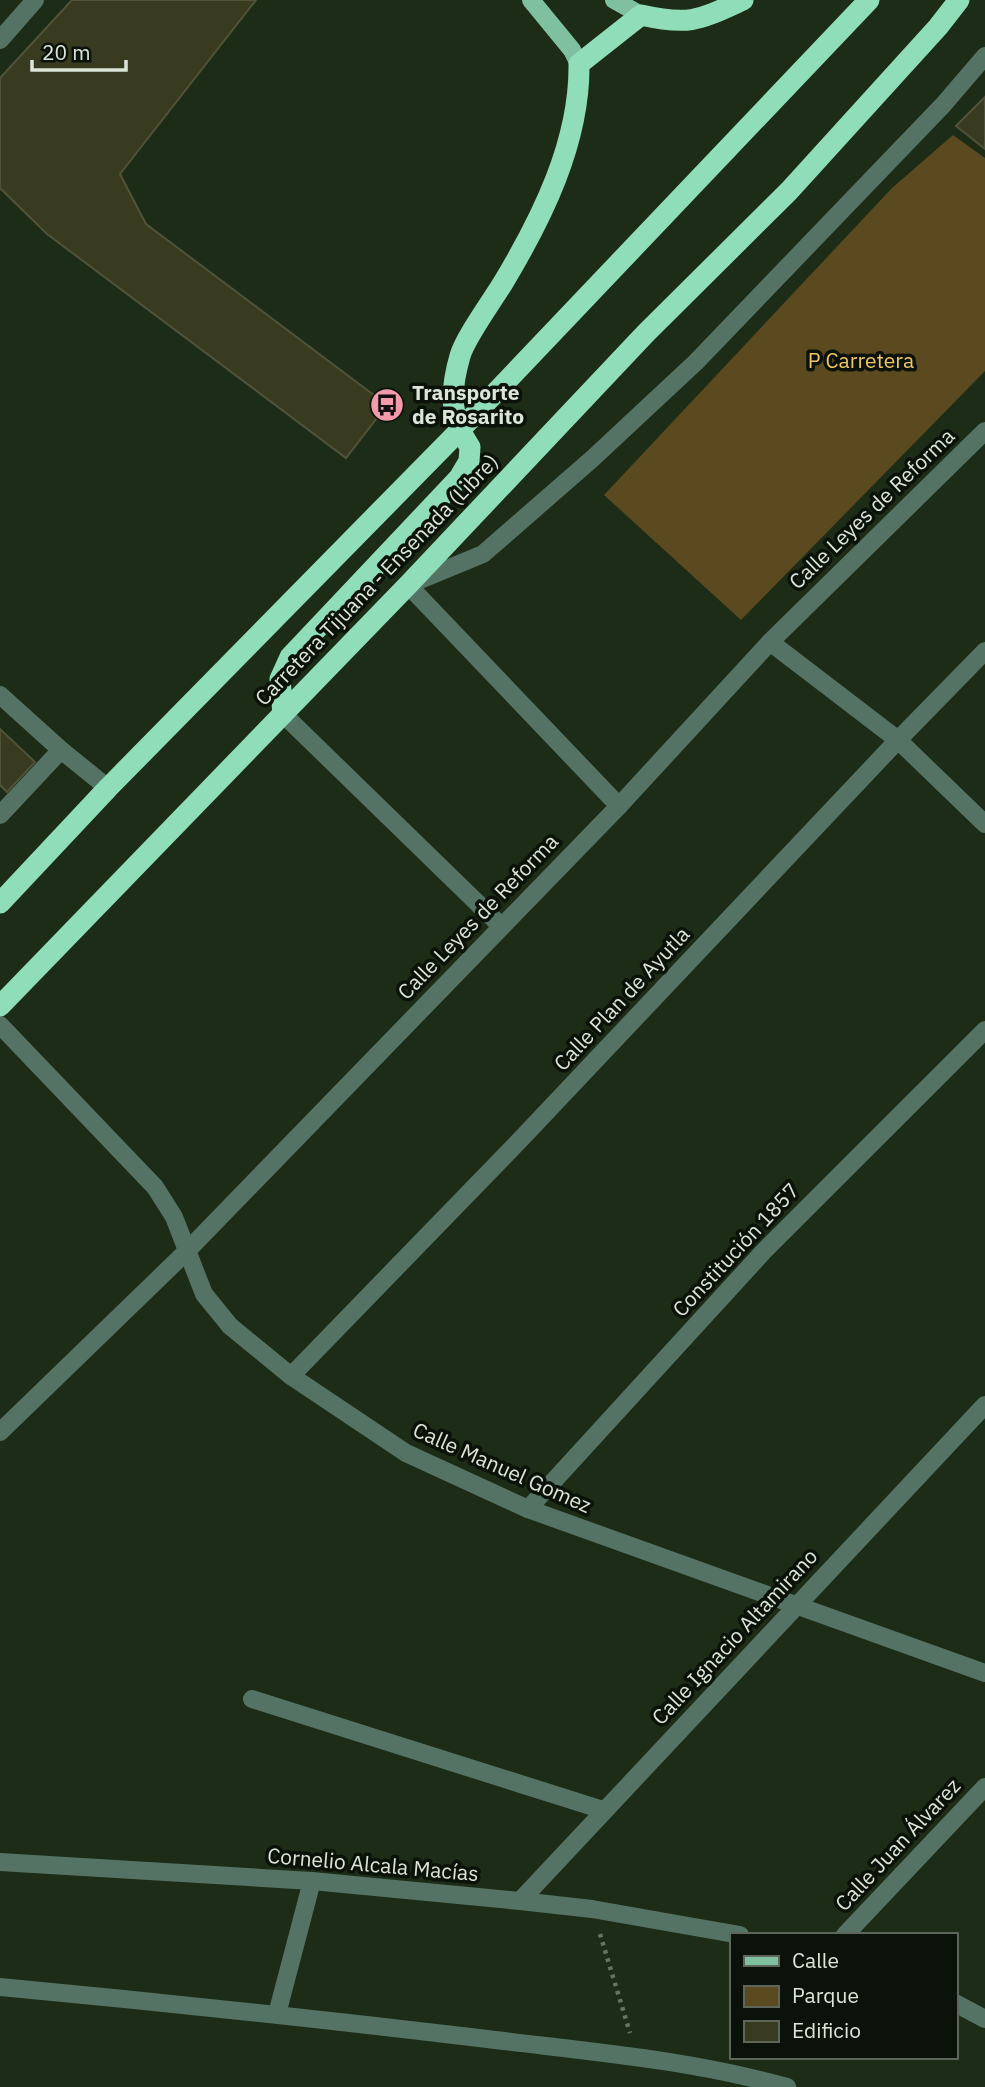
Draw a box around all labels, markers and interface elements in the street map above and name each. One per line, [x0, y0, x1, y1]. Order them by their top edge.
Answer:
scale bar [32, 28, 126, 72]
text: 20 m [42, 38, 91, 66]
park label: P Carretera [808, 346, 914, 374]
place label: Transporte de Rosarito [412, 378, 524, 430]
bus stop icon: Transporte de Rosarito [368, 386, 406, 424]
street label: Calle Leyes de Reforma [782, 422, 960, 595]
street label: Carretera Tijuana - Ensenada (Libre) [248, 448, 504, 711]
street label: Calle Leyes de Reforma [391, 827, 564, 1005]
street label: Calle Plan de Ayutla [547, 920, 695, 1076]
street label: Constitución 1857 [666, 1176, 805, 1322]
street label: Calle Manuel Gomez [409, 1415, 596, 1519]
street label: Calle Ignacio Altamirano [645, 1542, 823, 1730]
street label: Calle Juan Álvarez [828, 1772, 966, 1917]
street label: Cornelio Alcala Macías [266, 1841, 480, 1887]
legend [730, 1933, 957, 2059]
text: Calle [792, 1946, 839, 1974]
text: Parque [792, 1981, 859, 2009]
text: Edificio [792, 2016, 861, 2044]

